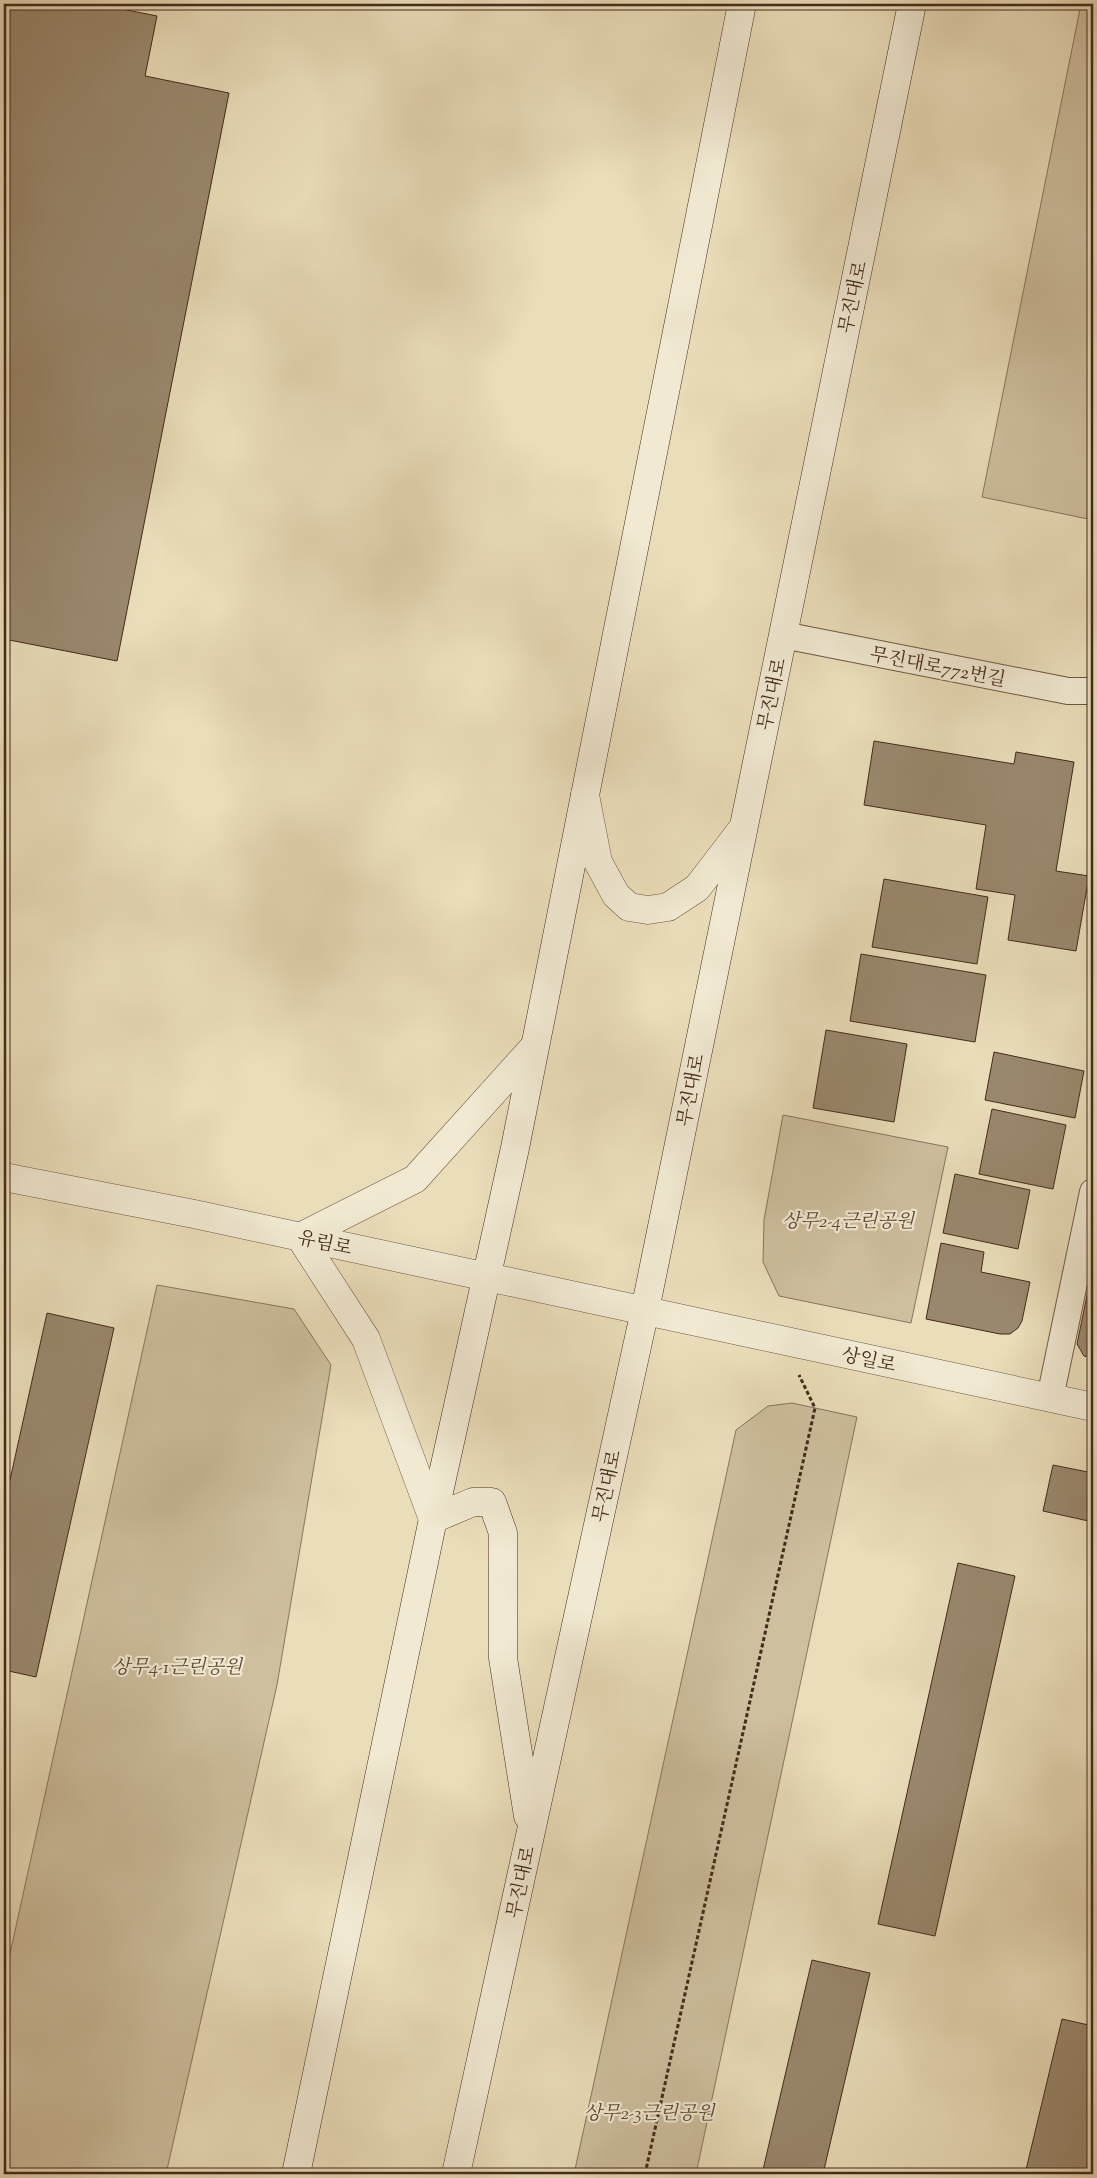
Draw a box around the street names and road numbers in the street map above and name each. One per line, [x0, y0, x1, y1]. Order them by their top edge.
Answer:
street label: 무진대로 [834, 259, 875, 336]
street label: 무진대로772번길 [867, 642, 1008, 695]
street label: 무진대로 [753, 656, 794, 733]
street label: 무진대로 [672, 1052, 713, 1129]
street label: 유림로 [295, 1226, 354, 1263]
street label: 상일로 [839, 1343, 898, 1380]
street label: 무진대로 [588, 1448, 629, 1525]
street label: 무진대로 [502, 1844, 543, 1921]

